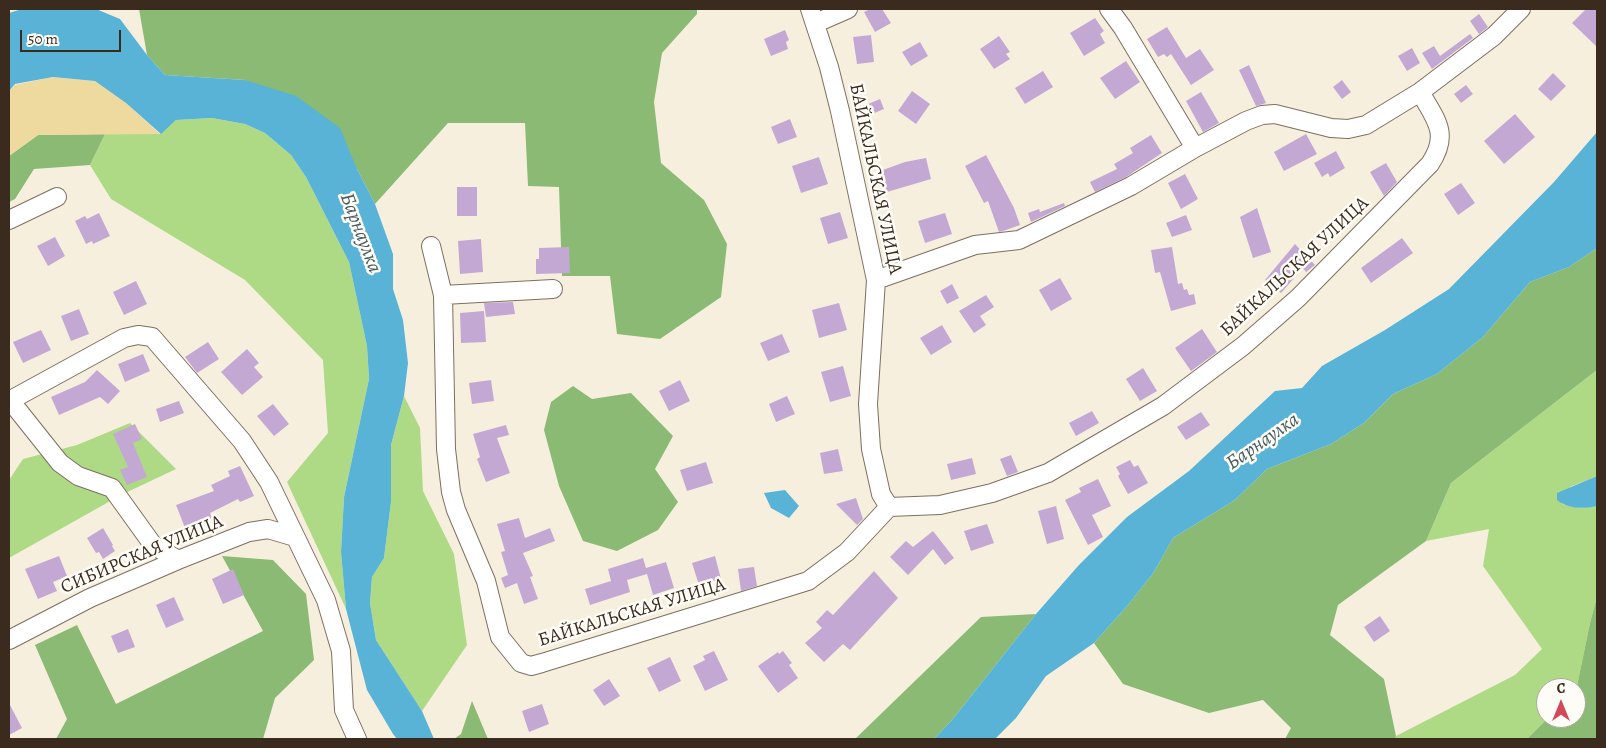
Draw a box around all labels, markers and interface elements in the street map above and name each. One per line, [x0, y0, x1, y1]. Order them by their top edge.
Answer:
scale bar [22, 20, 124, 52]
text: 50 m [28, 29, 58, 49]
street label: БАЙКАЛЬСКАЯ УЛИЦА [844, 81, 906, 277]
water label: Барнаулка [334, 190, 386, 276]
street label: БАЙКАЛЬСКАЯ УЛИЦА [1216, 192, 1374, 342]
water label: Барнаулка [1222, 408, 1304, 476]
street label: СИБИРСКАЯ УЛИЦА [57, 511, 227, 599]
street label: БАЙКАЛЬСКАЯ УЛИЦА [536, 574, 728, 652]
north arrow [1536, 678, 1586, 728]
text: С [1557, 679, 1565, 698]

